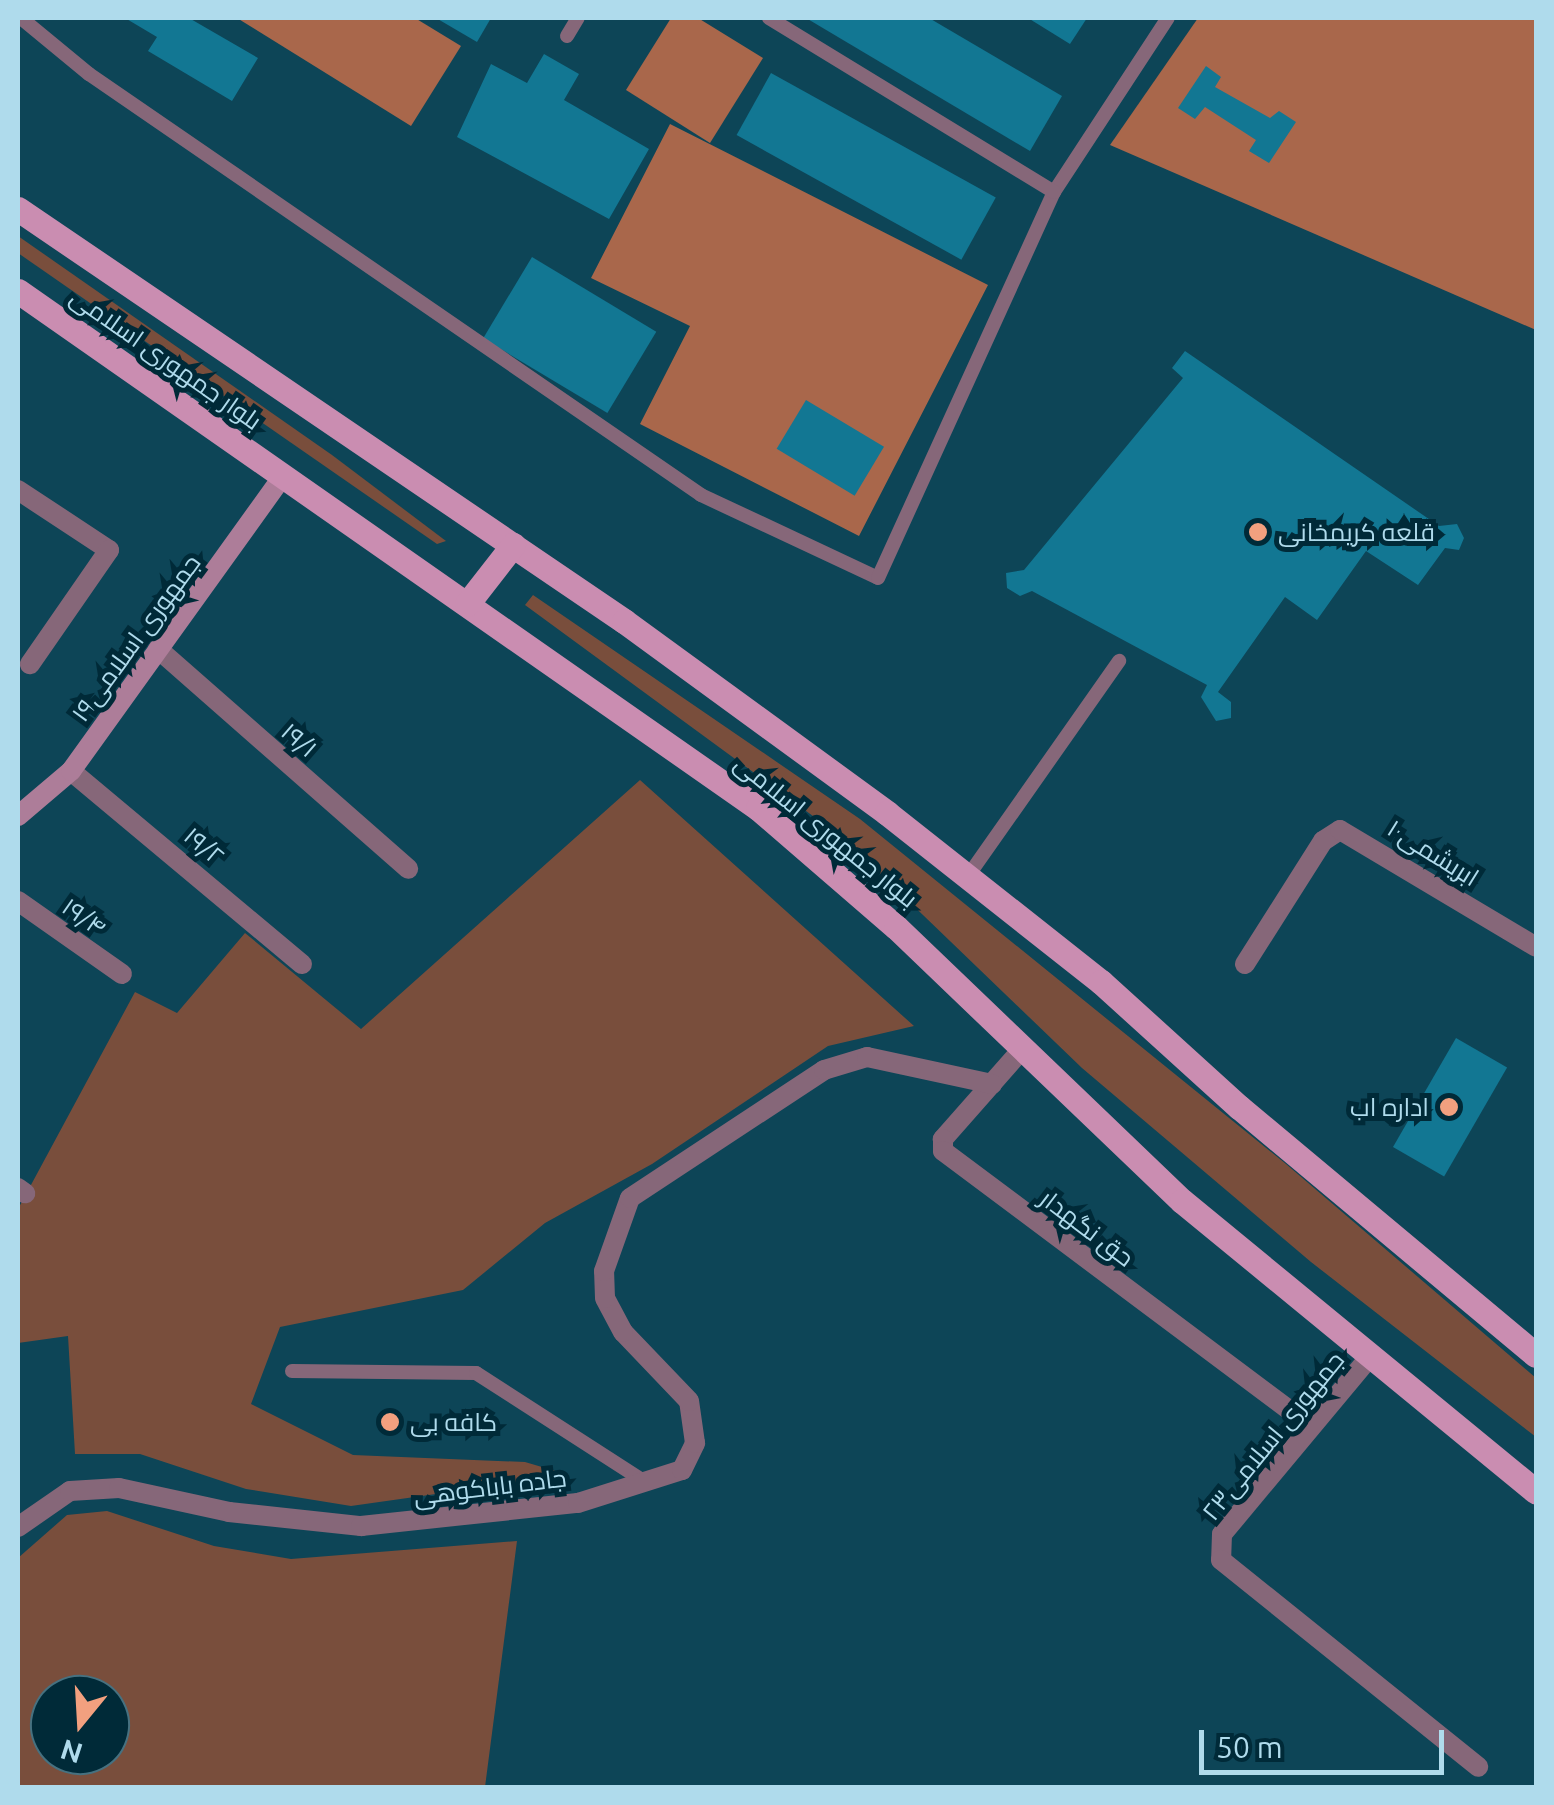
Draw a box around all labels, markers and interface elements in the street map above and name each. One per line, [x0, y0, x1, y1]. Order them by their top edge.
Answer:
street label: بلوار جمهوری اسلامی [65, 282, 267, 436]
place label: قلعه کریمخانی [1278, 517, 1435, 547]
marker: قلعه کریمخانی [1247, 521, 1269, 543]
street label: جمهوری اسلامی۱۹ [65, 549, 207, 727]
street label: ۱۹/۱ [275, 716, 323, 764]
street label: بلوار جمهوری اسلامی [729, 748, 923, 914]
street label: ابریشمی۱۰ [1382, 813, 1484, 893]
street label: ۱۹/۲ [178, 821, 230, 871]
street label: ۱۹/۴ [56, 891, 112, 943]
place label: اداره اب [1350, 1092, 1429, 1122]
marker: اداره اب [1438, 1096, 1460, 1118]
street label: حق نگهدار [1034, 1183, 1140, 1273]
street label: جمهوری اسلامی۲۳ [1196, 1345, 1350, 1527]
place label: کافه بی [410, 1407, 497, 1437]
marker: کافه بی [379, 1411, 401, 1433]
street label: جاده باباکوهی [412, 1463, 568, 1511]
north arrow [30, 1675, 130, 1775]
scale bar [1204, 1710, 1449, 1772]
text: 50 m [1216, 1730, 1283, 1764]
text: N [56, 1734, 86, 1770]

